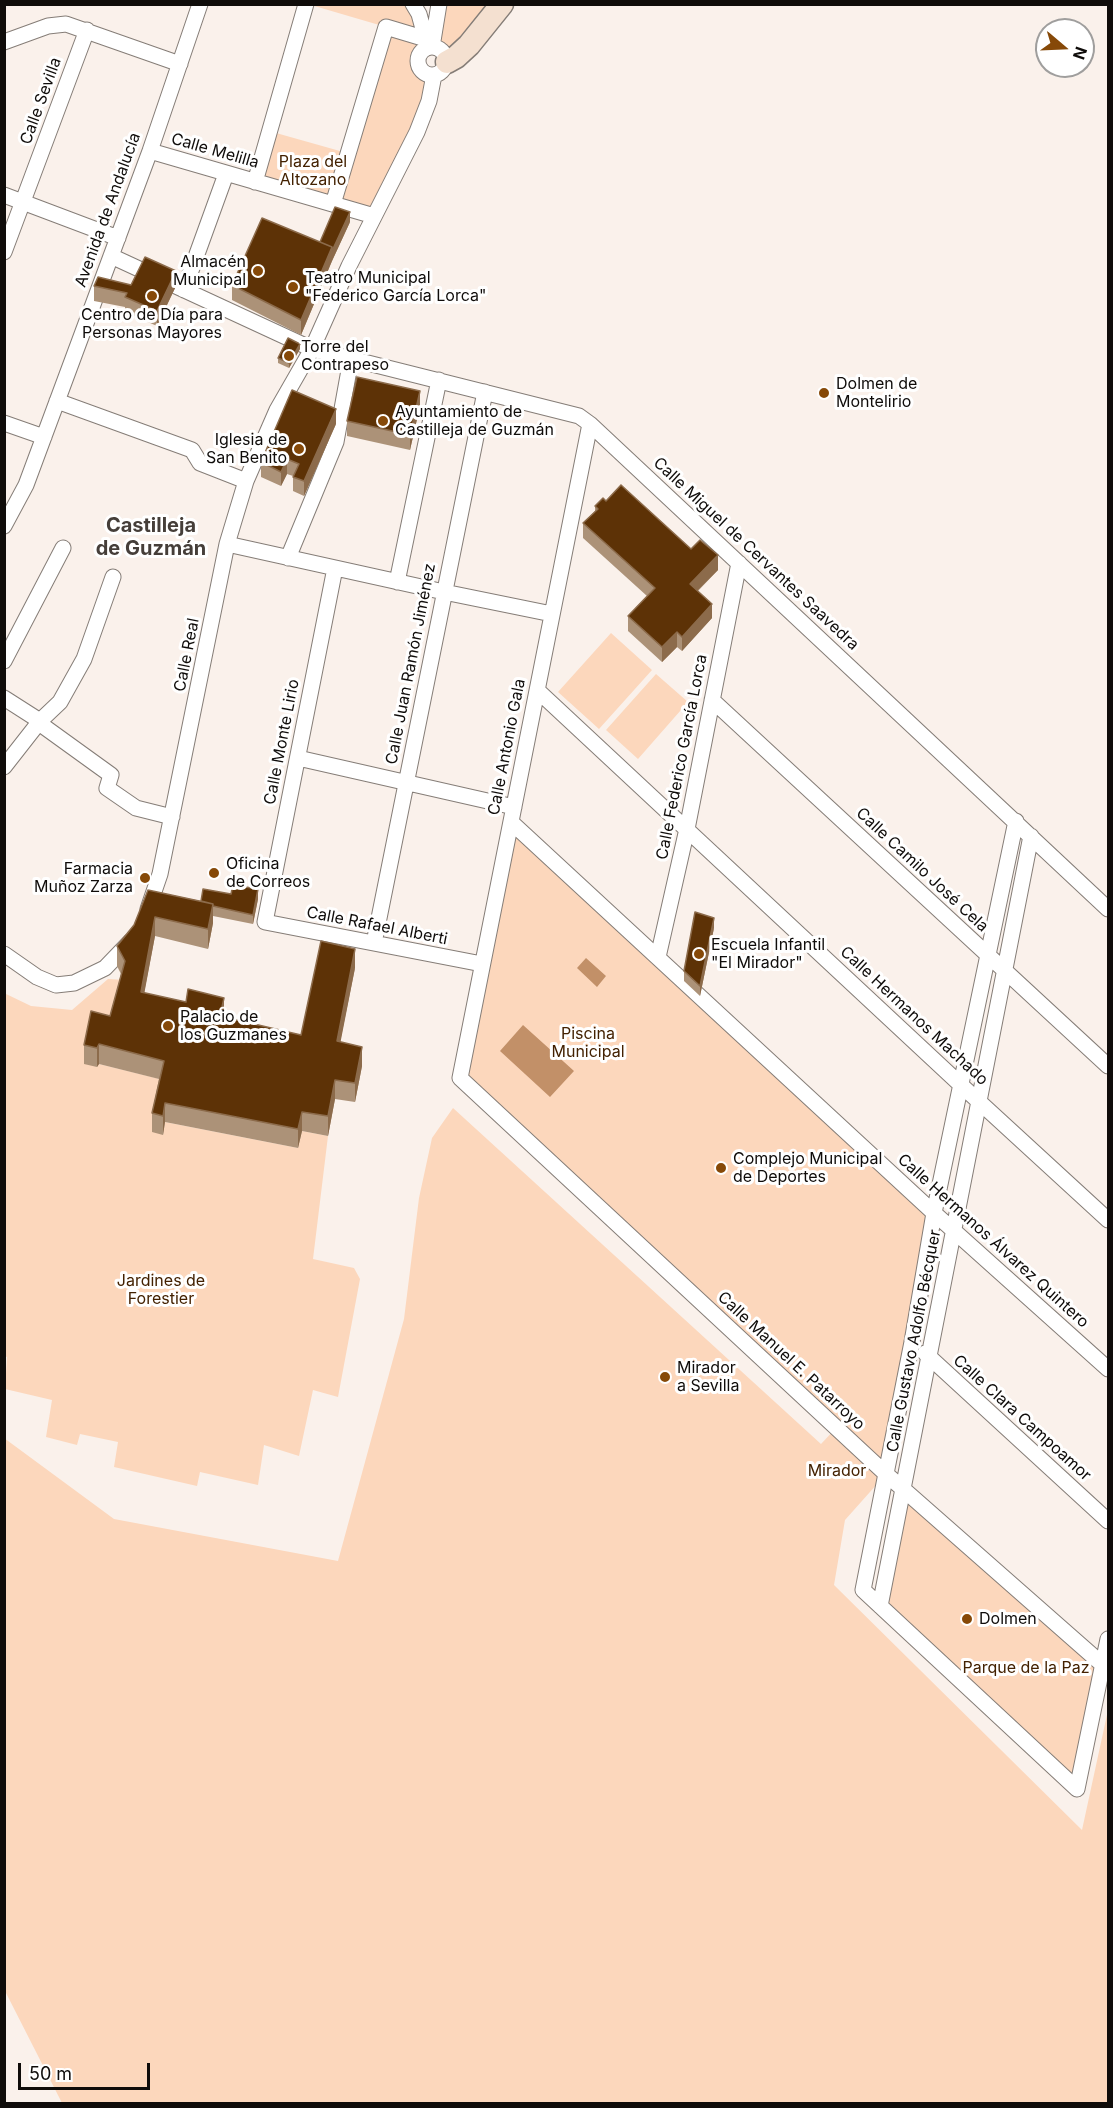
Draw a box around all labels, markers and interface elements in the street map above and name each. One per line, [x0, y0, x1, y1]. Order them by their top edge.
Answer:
north arrow [1035, 18, 1095, 78]
text: N [1069, 44, 1092, 62]
street label: Calle Sevilla [16, 55, 66, 147]
street label: Calle Melilla [169, 129, 261, 173]
street label: Avenida de Andalucía [71, 130, 145, 290]
park label: Plaza del Altozano [279, 152, 347, 190]
place label: Almacén Municipal [173, 252, 246, 290]
marker: Almacén Municipal [251, 264, 265, 278]
place label: Teatro Municipal "Federico García Lorca" [305, 268, 486, 306]
marker: Teatro Municipal "Federico García Lorca" [286, 280, 300, 294]
marker: Centro de Día para Personas Mayores [145, 289, 159, 303]
place label: Centro de Día para Personas Mayores [81, 305, 223, 343]
place label: Torre del Contrapeso [301, 337, 389, 375]
marker: Torre del Contrapeso [282, 349, 296, 363]
place label: Dolmen de Montelirio [836, 374, 917, 412]
marker: Dolmen de Montelirio [817, 386, 831, 400]
place label: Ayuntamiento de Castilleja de Guzmán [395, 402, 554, 440]
marker: Ayuntamiento de Castilleja de Guzmán [376, 414, 390, 428]
place label: Iglesia de San Benito [206, 430, 287, 468]
marker: Iglesia de San Benito [292, 442, 306, 456]
street label: Calle Miguel de Cervantes Saavedra [649, 454, 863, 654]
district label: Castilleja de Guzmán [96, 514, 206, 561]
street label: Calle Juan Ramón Jiménez [382, 562, 440, 766]
street label: Calle Real [170, 617, 204, 693]
street label: Calle Federico García Lorca [653, 653, 711, 861]
street label: Calle Antonio Gala [484, 677, 530, 817]
street label: Calle Monte Lirio [260, 678, 304, 806]
street label: Calle Camilo José Cela [852, 804, 992, 936]
place label: Oficina de Correos [226, 854, 310, 892]
place label: Farmacia Muñoz Zarza [34, 859, 133, 897]
marker: Oficina de Correos [207, 866, 221, 880]
marker: Farmacia Muñoz Zarza [138, 871, 152, 885]
street label: Calle Rafael Alberti [305, 903, 449, 949]
place label: Escuela Infantil "El Mirador" [711, 935, 825, 973]
street label: Calle Hermanos Machado [836, 942, 992, 1090]
marker: Escuela Infantil "El Mirador" [692, 947, 706, 961]
place label: Palacio de los Guzmanes [180, 1007, 287, 1045]
marker: Palacio de los Guzmanes [161, 1019, 175, 1033]
park label: Piscina Municipal [551, 1024, 625, 1062]
place label: Complejo Municipal de Deportes [733, 1149, 882, 1187]
street label: Calle Hermanos Álvarez Quintero [893, 1150, 1093, 1332]
marker: Complejo Municipal de Deportes [714, 1161, 728, 1175]
street label: Calle Gustavo Adolfo Bécquer [883, 1228, 945, 1454]
park label: Jardines de Forestier [117, 1271, 205, 1309]
street label: Calle Manuel E. Patarroyo [713, 1288, 869, 1434]
street label: Calle Clara Campoamor [949, 1351, 1095, 1485]
place label: Mirador a Sevilla [677, 1358, 739, 1396]
marker: Mirador a Sevilla [658, 1370, 672, 1384]
park label: Mirador [808, 1461, 866, 1481]
place label: Dolmen [979, 1609, 1037, 1629]
marker: Dolmen [960, 1612, 974, 1626]
park label: Parque de la Paz [962, 1658, 1090, 1678]
scale bar [21, 2051, 153, 2089]
text: 50 m [29, 2063, 72, 2084]

